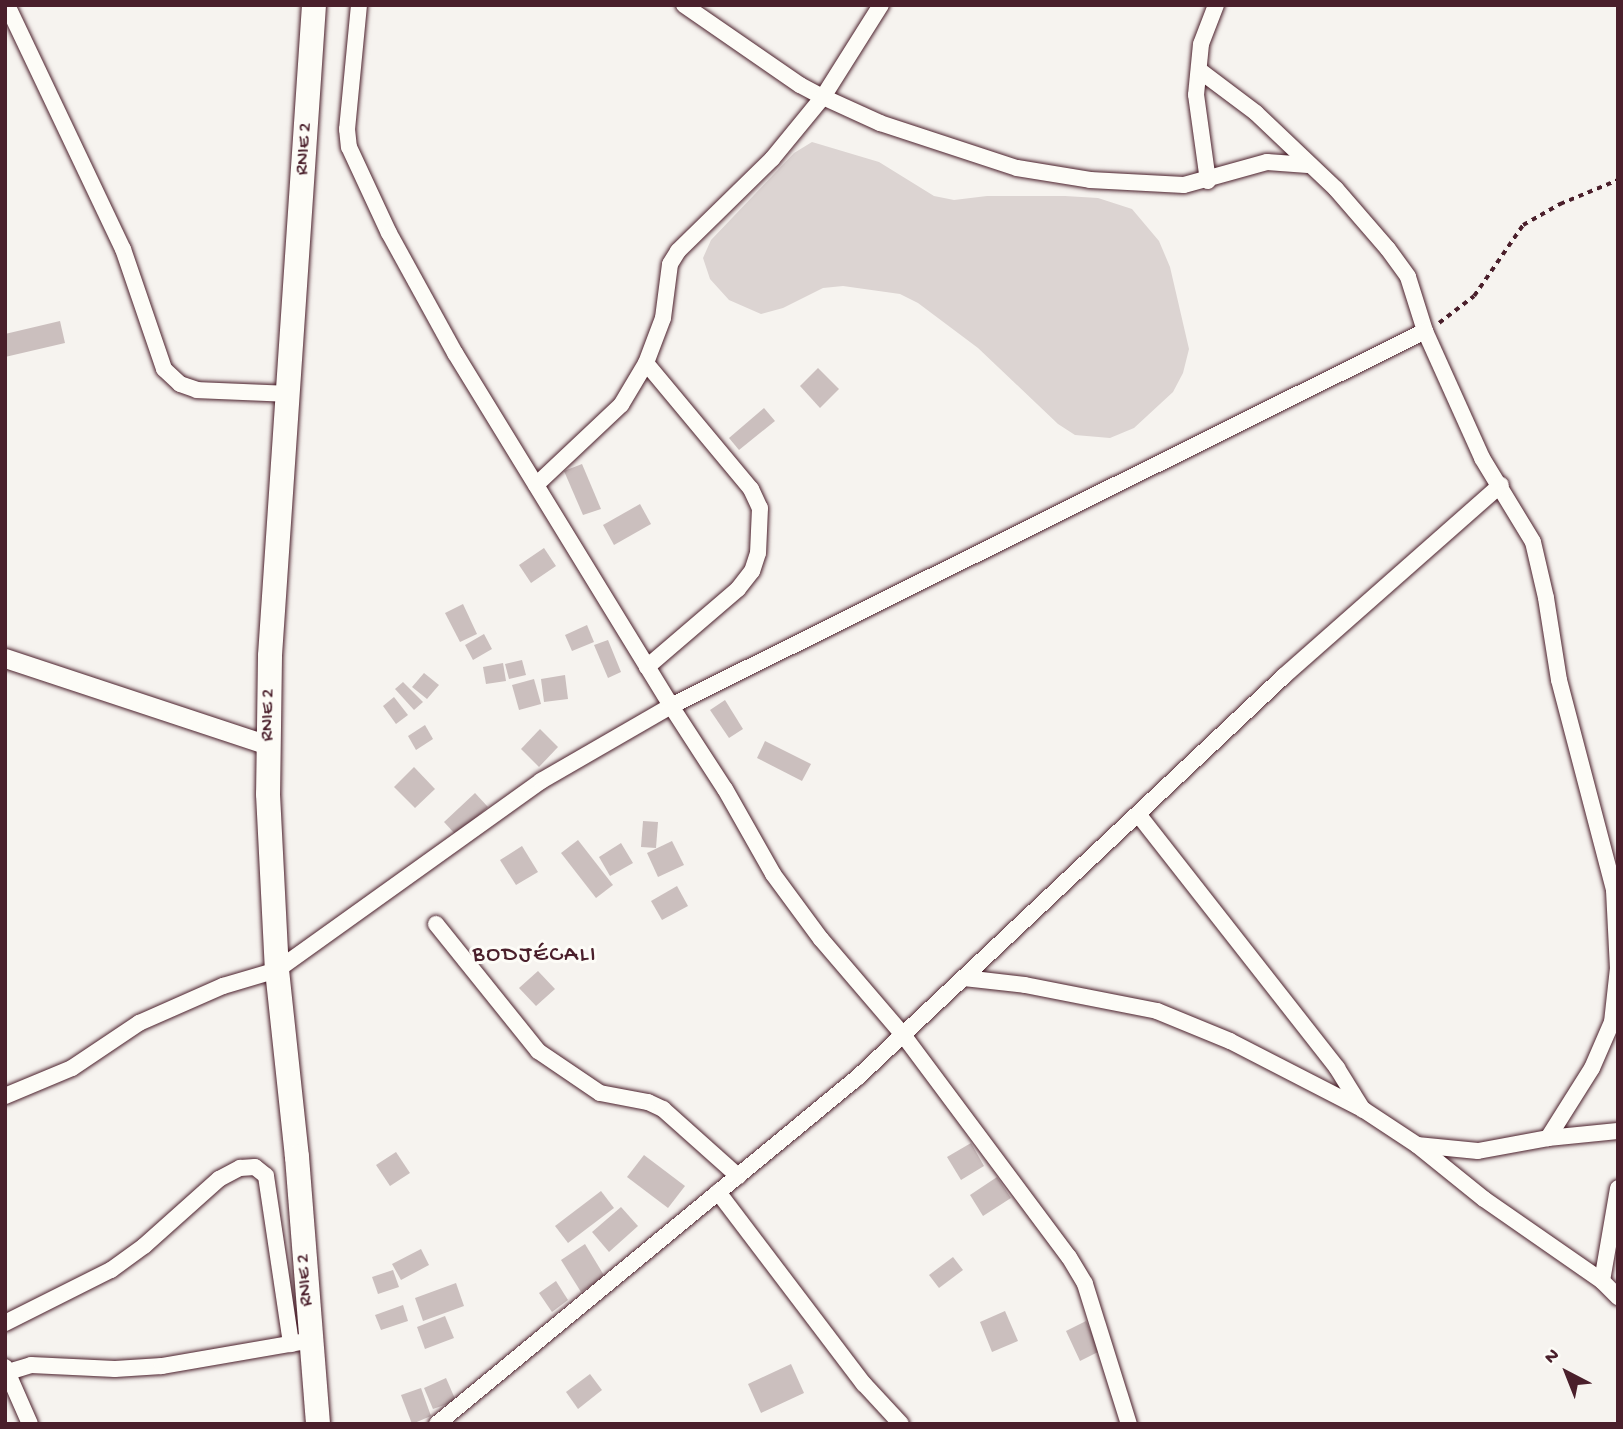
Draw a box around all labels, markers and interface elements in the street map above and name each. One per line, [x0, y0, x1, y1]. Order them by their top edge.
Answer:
street label: RNIE 2 [292, 122, 318, 176]
street label: RNIE 2 [257, 689, 281, 741]
district label: BODJÉCALI [474, 942, 596, 970]
street label: RNIE 2 [293, 1253, 319, 1307]
north arrow [1532, 1338, 1602, 1408]
text: N [1540, 1344, 1565, 1370]

